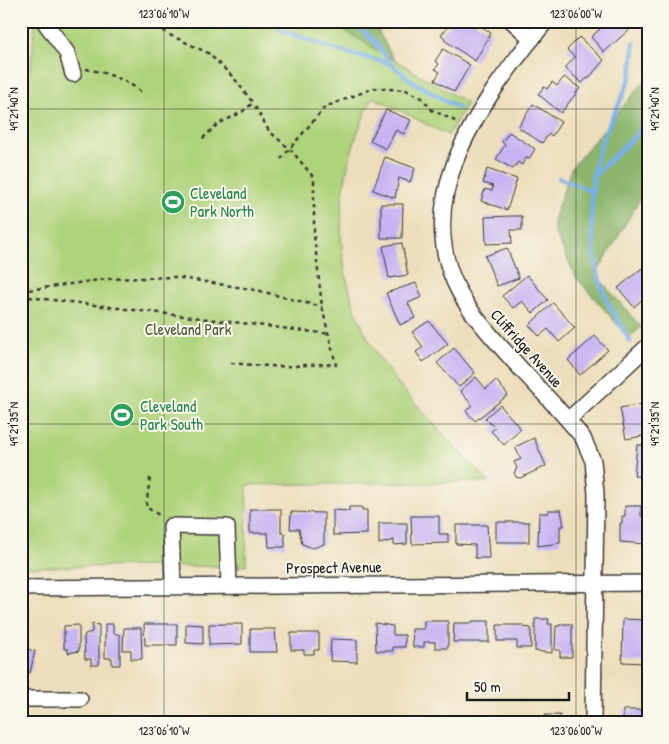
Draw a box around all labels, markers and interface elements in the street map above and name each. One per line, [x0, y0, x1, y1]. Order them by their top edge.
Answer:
text: 123°06'10"W [138, 5, 190, 22]
text: 123°06'00"W [550, 5, 603, 22]
text: 49°21'40"N [5, 87, 22, 131]
text: 49°21'40"N [646, 87, 663, 131]
place label: Cleveland Park North [190, 182, 254, 222]
sports icon: Cleveland Park North [160, 189, 186, 215]
street label: Cliffridge Avenue [486, 304, 569, 393]
park label: Cleveland Park [145, 318, 232, 340]
place label: Cleveland Park South [140, 395, 203, 435]
text: 49°21'35"N [5, 402, 22, 446]
sports icon: Cleveland Park South [109, 402, 135, 428]
text: 49°21'35"N [646, 402, 663, 446]
street label: Prospect Avenue [286, 555, 383, 579]
scale bar [467, 669, 569, 701]
text: 50 m [474, 676, 501, 697]
text: 123°06'10"W [138, 722, 190, 739]
text: 123°06'00"W [550, 722, 603, 739]

